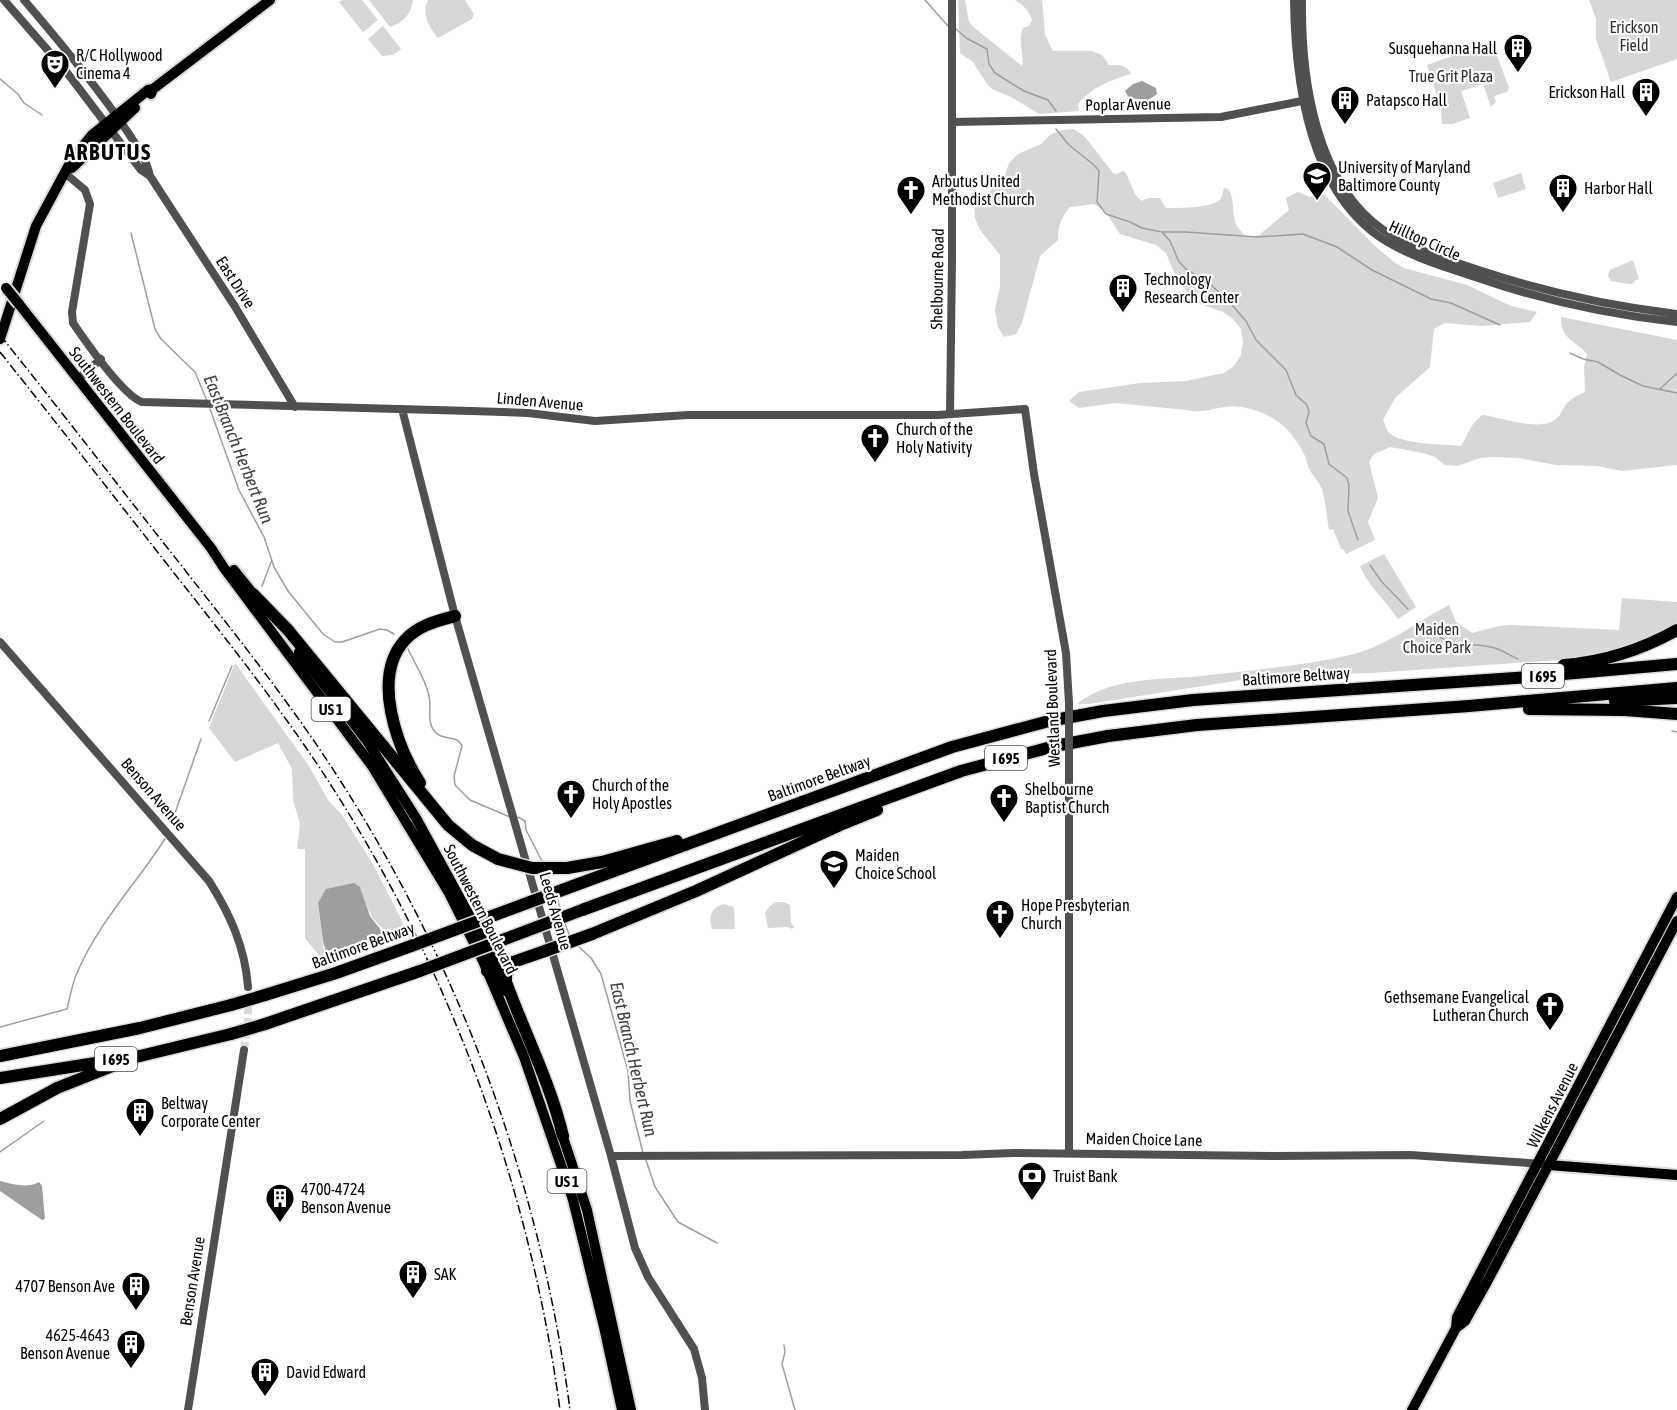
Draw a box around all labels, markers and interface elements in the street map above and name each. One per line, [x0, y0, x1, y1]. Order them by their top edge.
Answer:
park label: Erickson Field [1609, 18, 1659, 54]
building icon: Susquehanna Hall [1502, 32, 1534, 74]
place label: Susquehanna Hall [1389, 39, 1498, 58]
place label: R/C Hollywood Cinema 4 [76, 46, 163, 82]
theatre icon: R/C Hollywood Cinema 4 [39, 48, 71, 90]
park label: True Grit Plaza [1409, 67, 1493, 85]
building icon: Erickson Hall [1630, 76, 1662, 118]
place label: Erickson Hall [1548, 83, 1626, 101]
building icon: Patapsco Hall [1329, 84, 1361, 126]
place label: Patapsco Hall [1366, 91, 1448, 110]
street label: Poplar Avenue [1085, 94, 1171, 115]
district label: ARBUTUS [63, 139, 152, 165]
place label: University of Maryland Baltimore County [1338, 158, 1471, 195]
school or university icon: University of Maryland Baltimore County [1301, 160, 1333, 202]
place label: Arbutus United Methodist Church [932, 172, 1035, 208]
building icon: Harbor Hall [1547, 172, 1579, 214]
church icon: Arbutus United Methodist Church [895, 174, 927, 216]
place label: Harbor Hall [1584, 179, 1653, 197]
street label: Hilltop Circle [1386, 216, 1463, 265]
street label: Shelbourne Road [927, 228, 947, 330]
street label: East Drive [213, 253, 259, 311]
place label: Technology Research Center [1144, 270, 1239, 306]
building icon: Technology Research Center [1107, 272, 1139, 314]
street label: Southwestern Boulevard [66, 343, 168, 467]
water label: East Branch Herbert Run [200, 372, 278, 526]
street label: Linden Avenue [496, 388, 584, 414]
place label: Church of the Holy Nativity [896, 420, 973, 457]
church icon: Church of the Holy Nativity [859, 422, 891, 464]
park label: Maiden Choice Park [1403, 620, 1471, 656]
street label: Westland Boulevard [1041, 649, 1063, 767]
street label: Baltimore Beltway [1242, 663, 1351, 690]
road number: I 695 [1522, 664, 1564, 688]
road number: US 1 [312, 697, 350, 721]
road number: I 695 [985, 746, 1027, 770]
street label: Baltimore Beltway [765, 751, 873, 806]
street label: Benson Avenue [118, 754, 190, 834]
place label: Church of the Holy Apostles [592, 776, 672, 813]
church icon: Church of the Holy Apostles [555, 778, 587, 820]
place label: Shelbourne Baptist Church [1025, 780, 1109, 817]
church icon: Shelbourne Baptist Church [988, 782, 1020, 824]
street label: Southwestern Boulevard [440, 841, 522, 977]
place label: Maiden Choice School [855, 846, 937, 882]
school or university icon: Maiden Choice School [818, 848, 850, 890]
street label: Leeds Avenue [536, 870, 576, 952]
place label: Hope Presbyterian Church [1021, 896, 1130, 932]
church icon: Hope Presbyterian Church [984, 898, 1016, 940]
street label: Baltimore Beltway [309, 918, 417, 973]
water label: East Branch Herbert Run [606, 980, 662, 1139]
place label: Gethsemane Evangelical Lutheran Church [1384, 988, 1530, 1024]
church icon: Gethsemane Evangelical Lutheran Church [1534, 990, 1566, 1032]
road number: I 695 [95, 1047, 137, 1071]
street label: Wilkens Avenue [1523, 1059, 1581, 1151]
place label: Beltway Corporate Center [161, 1094, 260, 1131]
building icon: Beltway Corporate Center [124, 1096, 156, 1138]
street label: Maiden Choice Lane [1085, 1129, 1203, 1149]
bank icon: Truist Bank [1016, 1160, 1048, 1202]
place label: Truist Bank [1053, 1167, 1117, 1185]
road number: US 1 [548, 1169, 586, 1193]
place label: 4700-4724 Benson Avenue [301, 1180, 391, 1216]
building icon: 4700-4724 Benson Avenue [264, 1182, 296, 1224]
street label: Benson Avenue [176, 1235, 208, 1327]
building icon: SAK [397, 1258, 429, 1300]
place label: SAK [434, 1265, 457, 1283]
building icon: 4707 Benson Ave [120, 1270, 152, 1312]
place label: 4707 Benson Ave [15, 1277, 115, 1295]
place label: 4625-4643 Benson Avenue [20, 1326, 110, 1362]
building icon: 4625-4643 Benson Avenue [115, 1328, 147, 1370]
building icon: David Edward [249, 1356, 281, 1398]
place label: David Edward [286, 1363, 366, 1381]

